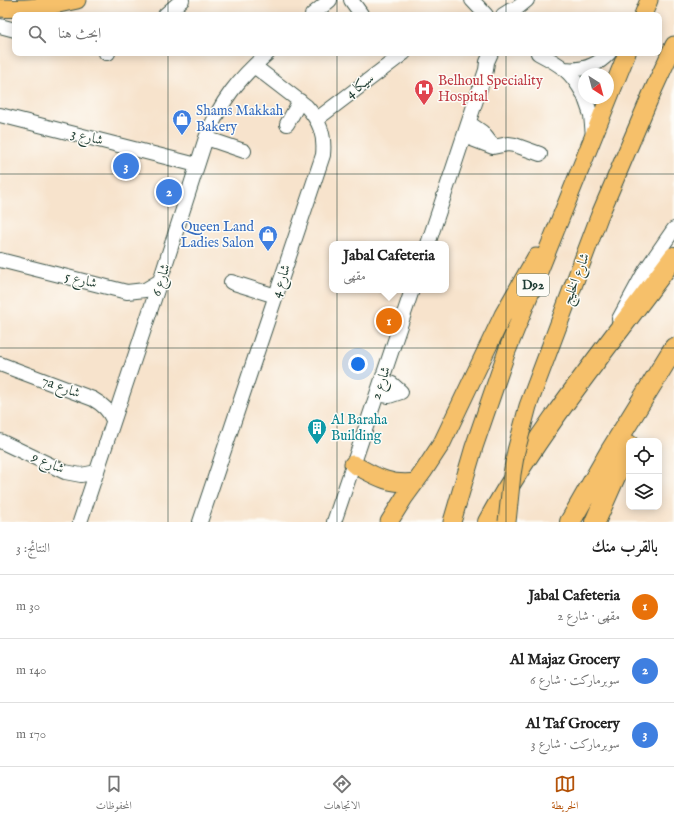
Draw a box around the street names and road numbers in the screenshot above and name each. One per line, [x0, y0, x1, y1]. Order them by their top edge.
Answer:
street label: 4 سيكا [342, 69, 378, 103]
street label: شارع 3 [69, 124, 105, 152]
street label: شارع الخليج [558, 250, 597, 309]
street label: شارع 6 [147, 261, 177, 299]
street label: شارع 4 [267, 262, 297, 301]
street label: شارع 5 [63, 267, 99, 295]
road number: D92 [517, 274, 549, 296]
street label: شارع 2 [367, 364, 397, 403]
street label: 7a شارع [38, 371, 83, 404]
street label: شارع 9 [27, 448, 67, 480]

